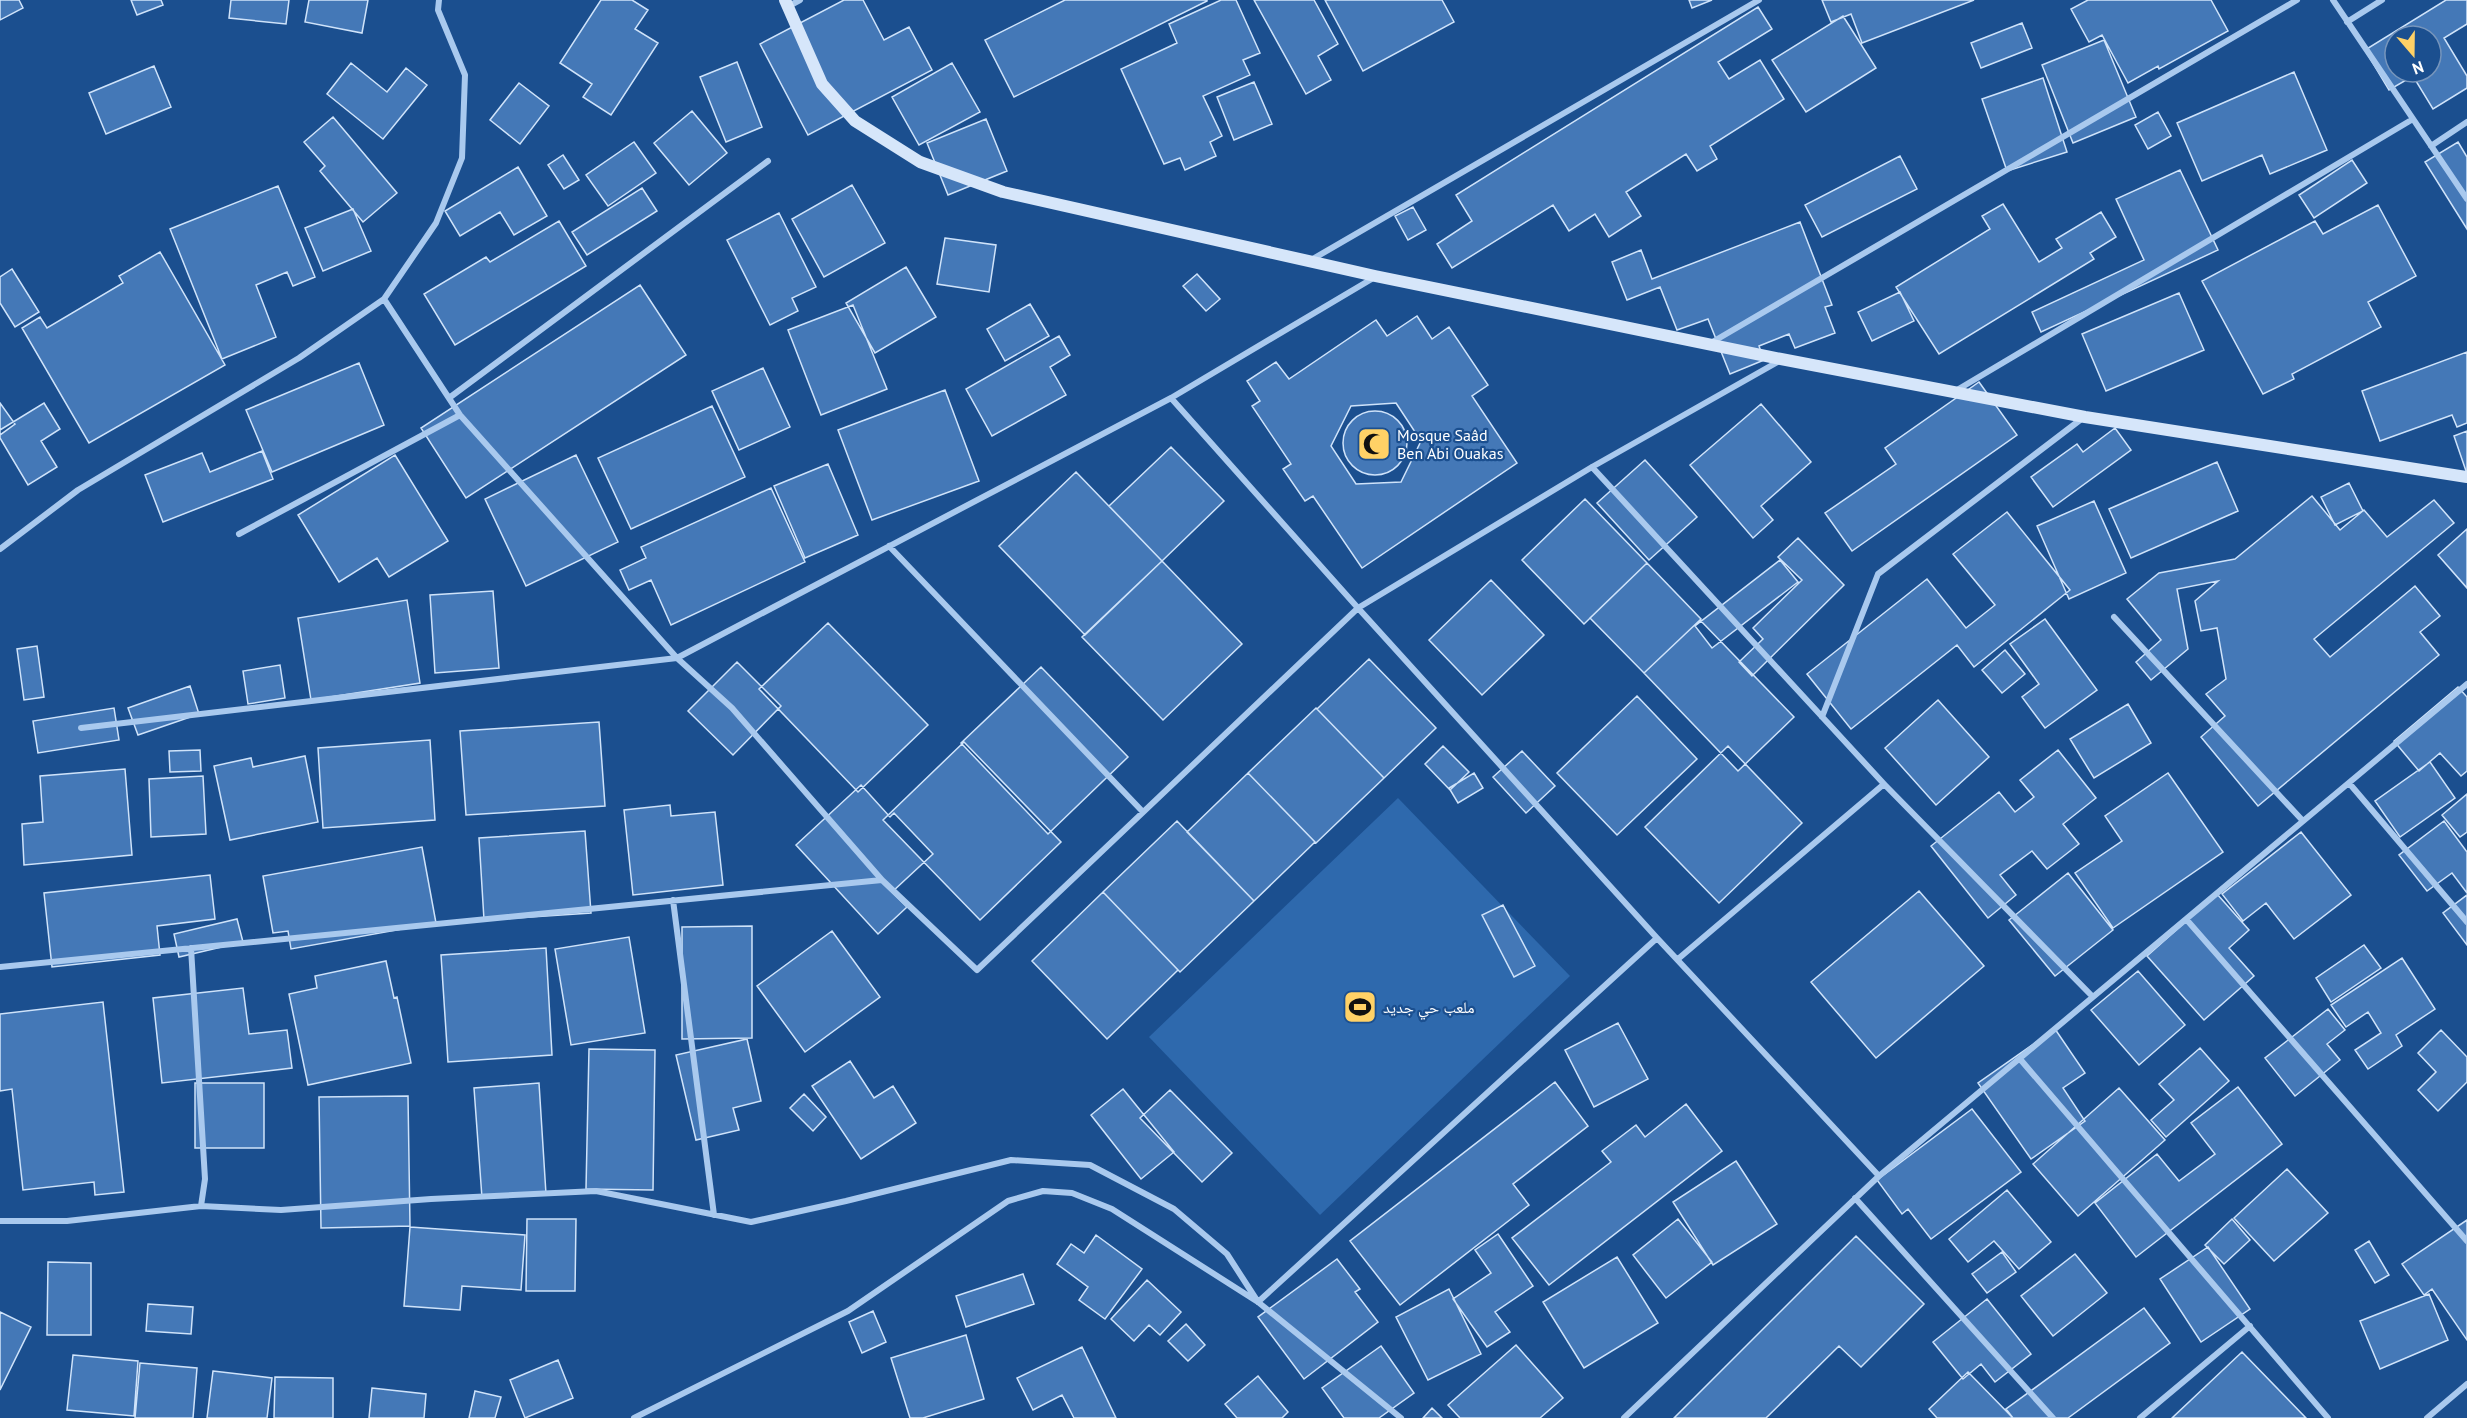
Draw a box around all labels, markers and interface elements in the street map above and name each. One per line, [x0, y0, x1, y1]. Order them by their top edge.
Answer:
north arrow [2383, 24, 2443, 84]
text: N [2410, 57, 2426, 79]
place label: Mosque Saâd Ben Abi Ouakas [1397, 425, 1504, 463]
mosque icon: Mosque Saâd Ben Abi Ouakas [1356, 426, 1392, 462]
sports icon: ملعب حي جديد [1342, 989, 1378, 1025]
place label: ملعب حي جديد [1383, 997, 1474, 1020]

